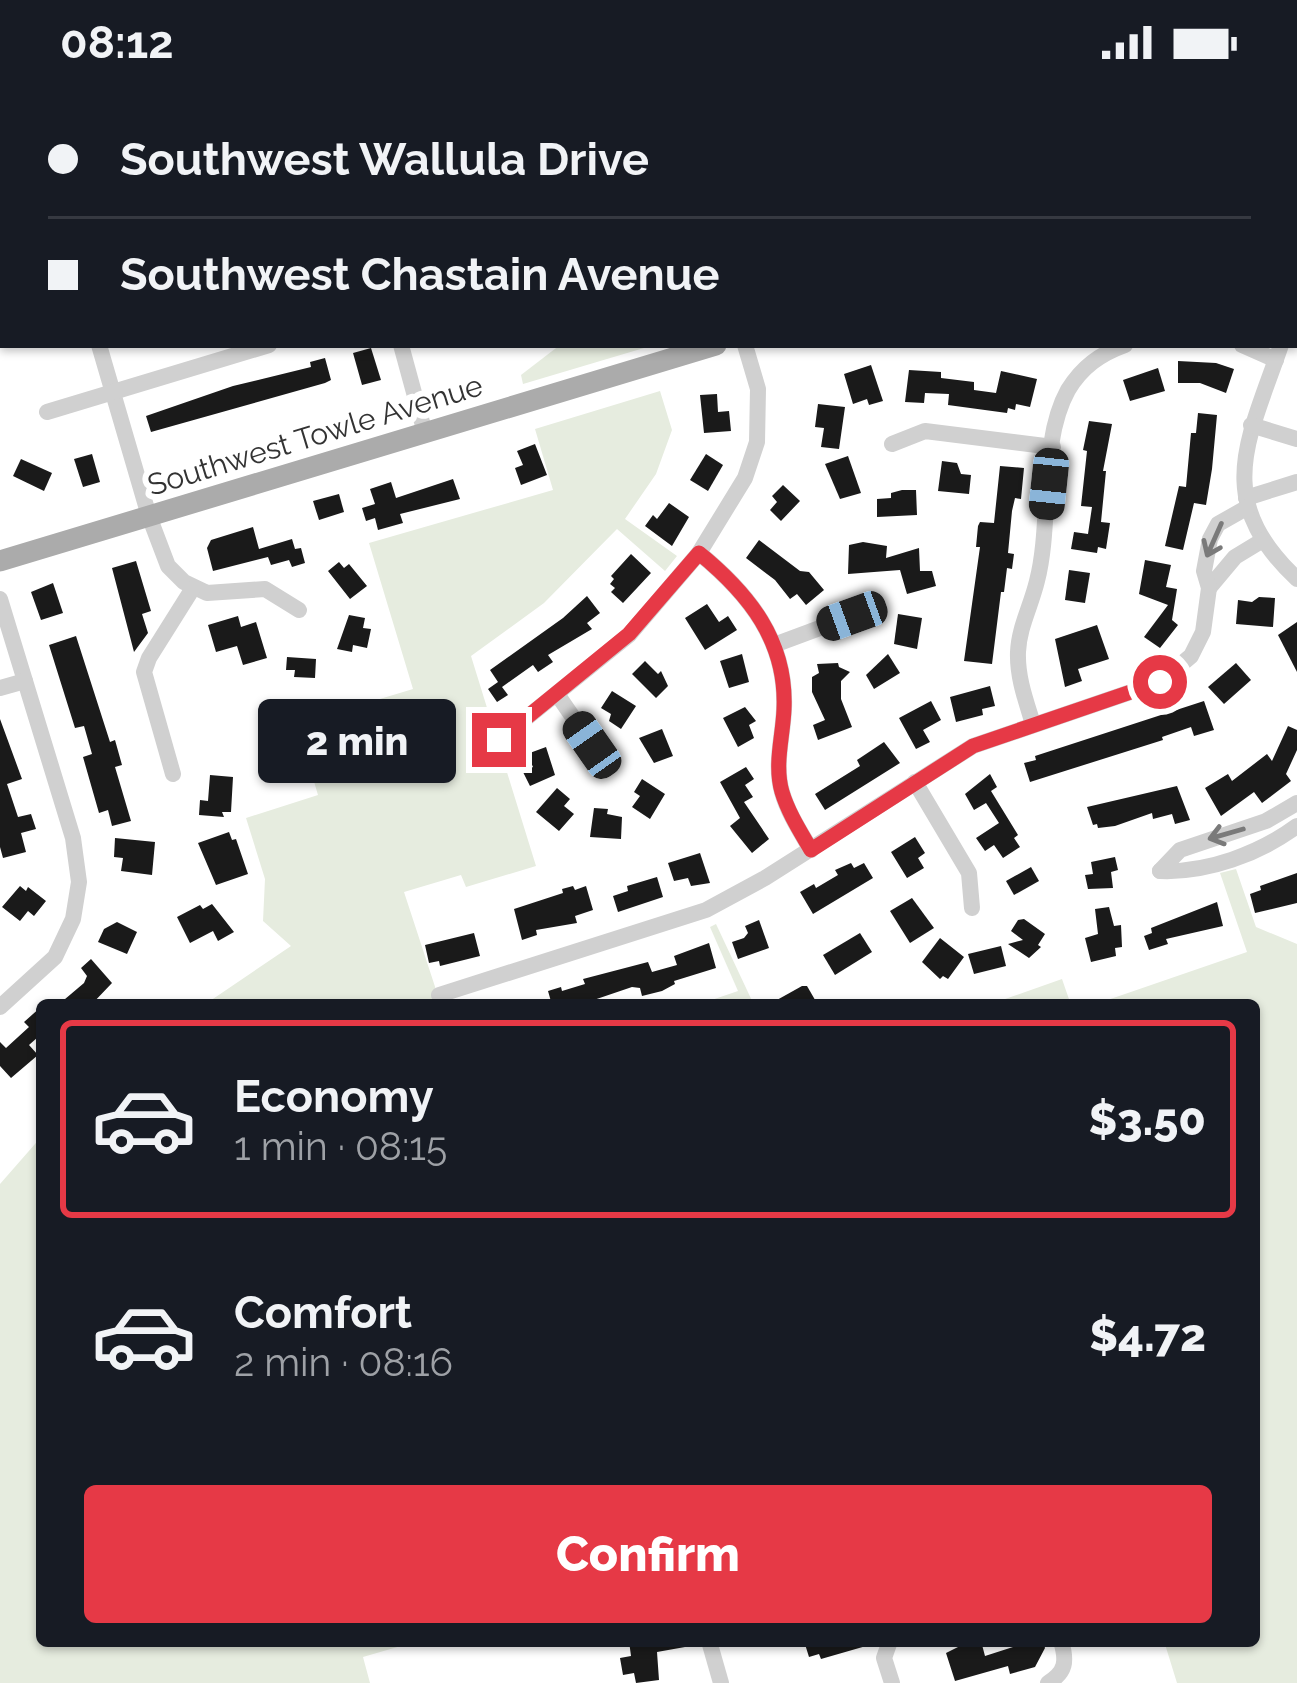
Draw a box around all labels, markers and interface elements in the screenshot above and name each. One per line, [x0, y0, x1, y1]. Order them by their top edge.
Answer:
text: 08:12 [60, 16, 174, 69]
text: Southwest Wallula Drive [120, 133, 649, 186]
text: Southwest Chastain Avenue [120, 248, 719, 301]
street label: Southwest Towle Avenue [143, 367, 487, 503]
car [1027, 446, 1071, 522]
one-way arrow [1201, 521, 1223, 557]
car [812, 587, 892, 645]
route start [1133, 655, 1187, 709]
callout: 2 min [259, 698, 457, 782]
car [557, 705, 627, 785]
route end [472, 713, 526, 767]
text: 2 min [306, 718, 408, 764]
one-way arrow [1208, 824, 1246, 846]
icon: car [90, 1065, 198, 1173]
text: Economy [234, 1070, 434, 1123]
text: $3.50 [1088, 1093, 1206, 1146]
text: 1 min · 08:15 [234, 1123, 447, 1169]
icon: car [90, 1281, 198, 1389]
text: Comfort [234, 1286, 412, 1339]
text: $4.72 [1089, 1309, 1206, 1362]
text: 2 min · 08:16 [234, 1339, 453, 1385]
button: Confirm [84, 1485, 1212, 1623]

